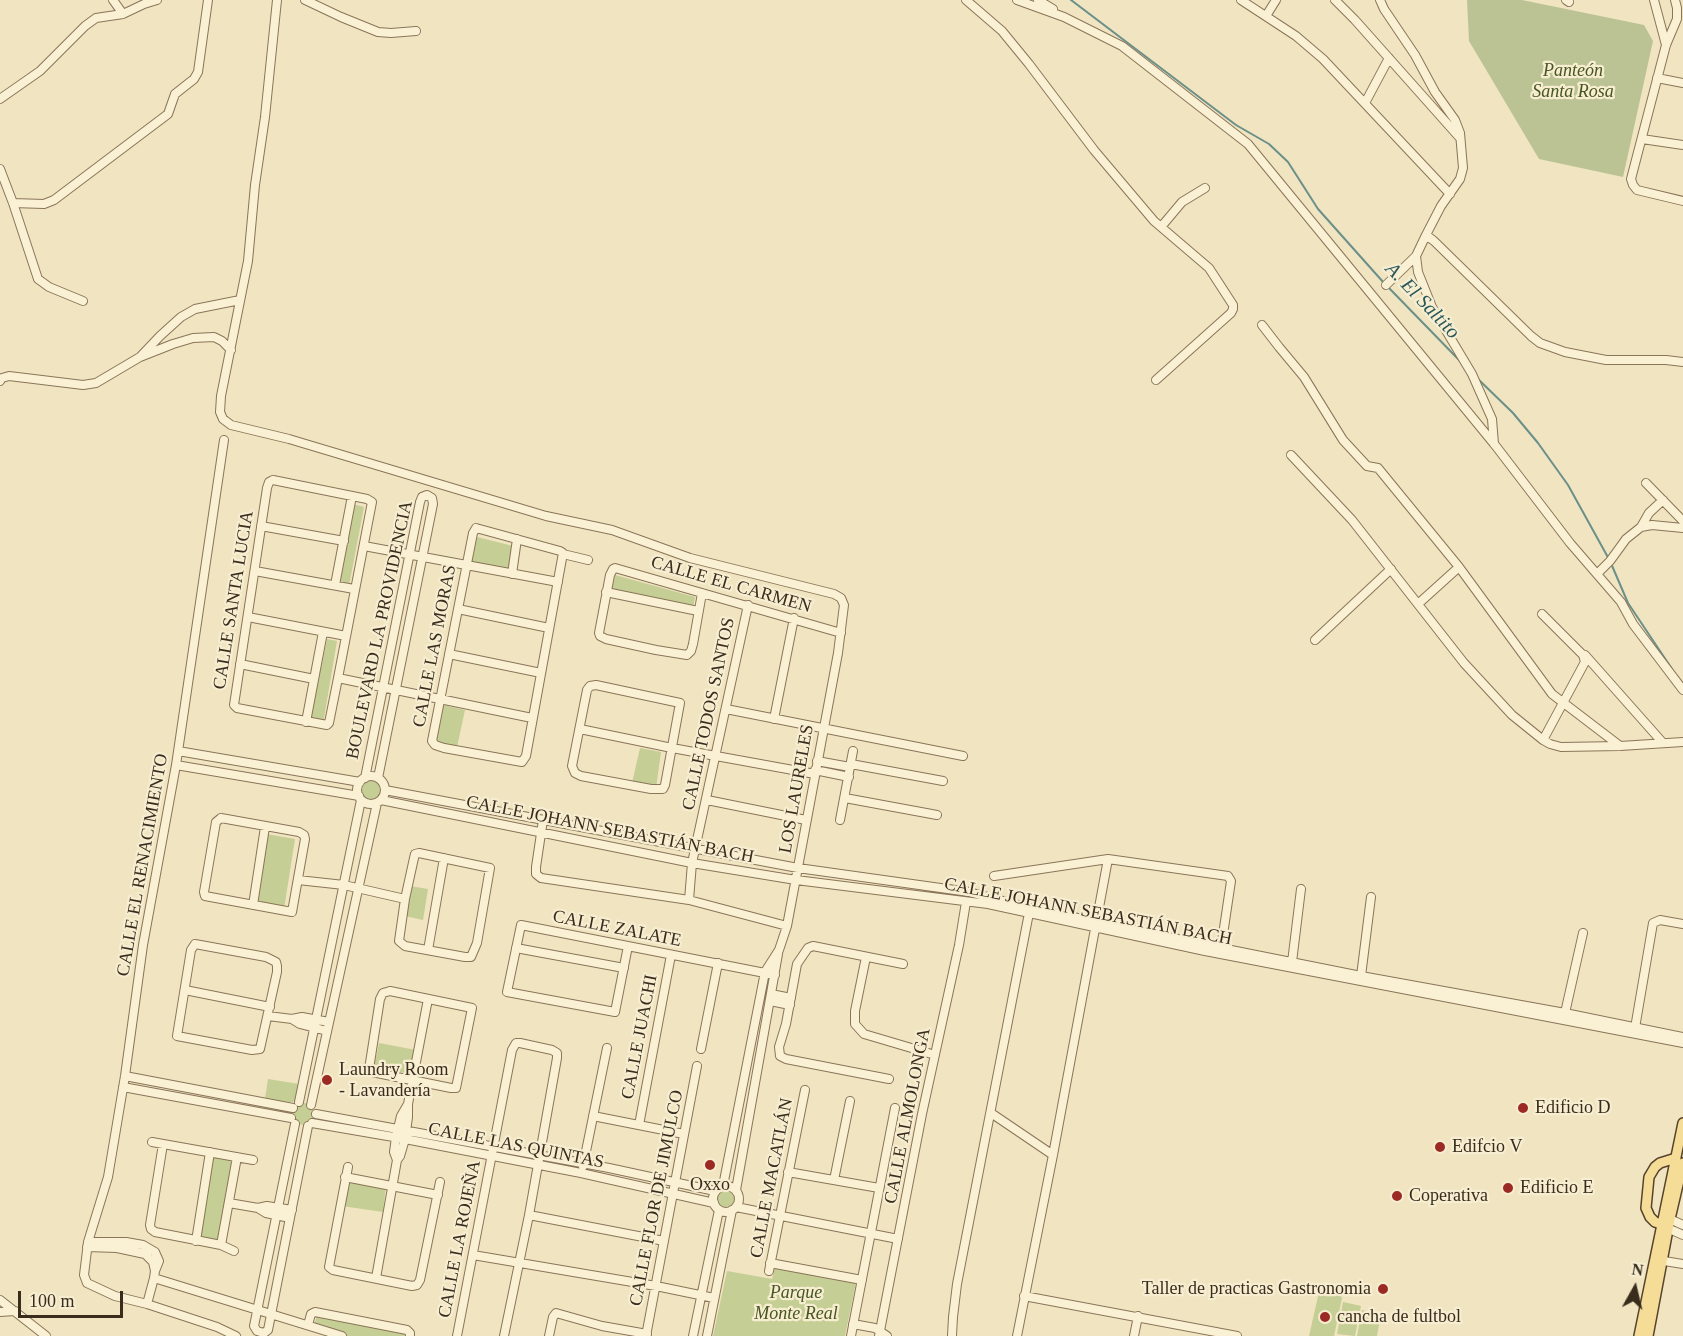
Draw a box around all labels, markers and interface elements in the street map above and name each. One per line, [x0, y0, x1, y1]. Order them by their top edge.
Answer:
park label: Panteón Santa Rosa [1532, 60, 1614, 103]
water label: A. El Saltito [1380, 258, 1464, 344]
street label: BOULEVARD LA PROVIDENCIA [342, 499, 418, 761]
street label: CALLE SANTA LUCIA [209, 509, 259, 691]
street label: CALLE EL CARMEN [648, 552, 814, 618]
street label: CALLE LAS MORAS [409, 563, 461, 729]
street label: CALLE TODOS SANTOS [678, 616, 740, 812]
street label: LOS LAURELES [775, 723, 819, 855]
street label: CALLE EL RENACIMIENTO [113, 752, 173, 978]
street label: CALLE JOHANN SEBASTIÁN BACH [464, 791, 756, 869]
street label: CALLE JOHANN SEBASTIÁN BACH [942, 873, 1234, 951]
street label: CALLE ZALATE [551, 906, 683, 952]
street label: CALLE JUACHI [617, 973, 663, 1101]
street label: CALLE ALMOLONGA [880, 1026, 936, 1206]
place label: Laundry Room - Lavandería [339, 1059, 448, 1102]
marker: Laundry Room - Lavandería [320, 1073, 334, 1087]
street label: CALLE FLOR DE JIMULCO [625, 1088, 689, 1308]
street label: CALLE MACATLÁN [746, 1096, 798, 1260]
place label: Edificio D [1535, 1097, 1610, 1119]
marker: Edificio D [1516, 1101, 1530, 1115]
street label: CALLE LAS QUINTAS [426, 1118, 606, 1174]
place label: Edifcio V [1452, 1136, 1522, 1158]
marker: Edifcio V [1433, 1140, 1447, 1154]
street label: CALLE LA ROJEÑA [434, 1158, 486, 1320]
marker: Oxxo [703, 1158, 717, 1172]
place label: Oxxo [690, 1174, 730, 1196]
place label: Edificio E [1520, 1177, 1593, 1199]
marker: Edificio E [1501, 1181, 1515, 1195]
place label: Coperativa [1409, 1185, 1488, 1207]
marker: Coperativa [1390, 1189, 1404, 1203]
north arrow [1605, 1258, 1665, 1318]
text: N [1631, 1260, 1644, 1279]
place label: Taller de practicas Gastronomia [1142, 1278, 1371, 1300]
scale bar [21, 1279, 126, 1317]
park label: Parque Monte Real [754, 1282, 838, 1324]
marker: Taller de practicas Gastronomia [1376, 1282, 1390, 1296]
text: 100 m [29, 1291, 75, 1311]
place label: cancha de fultbol [1337, 1306, 1461, 1328]
marker: cancha de fultbol [1318, 1310, 1332, 1324]

